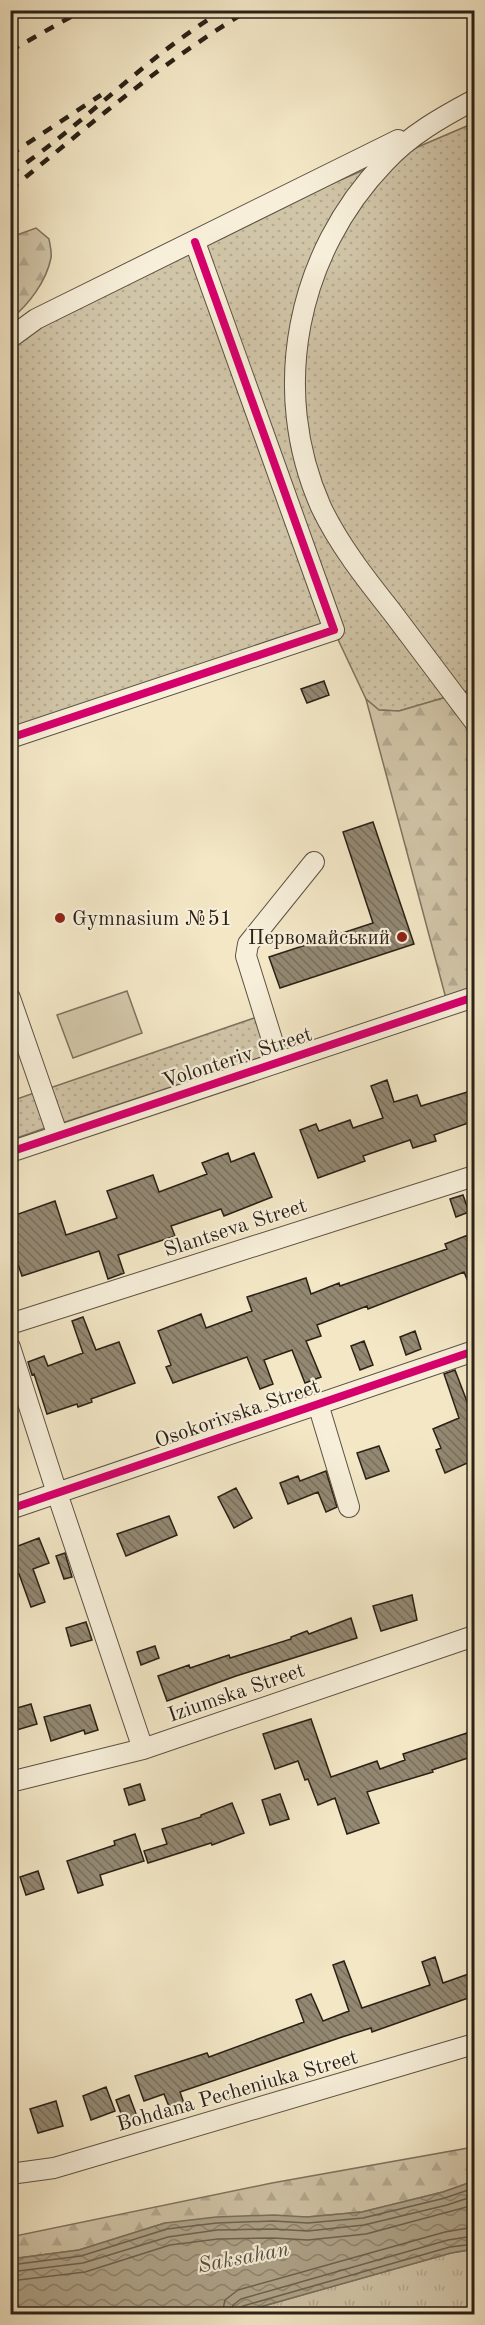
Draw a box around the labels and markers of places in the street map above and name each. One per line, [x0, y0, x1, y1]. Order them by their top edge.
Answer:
place label: Gymnasium №51 [72, 909, 232, 930]
marker: Gymnasium №51 [53, 911, 67, 925]
place label: Первомайський [248, 928, 390, 949]
marker: Первомайський [395, 930, 409, 944]

